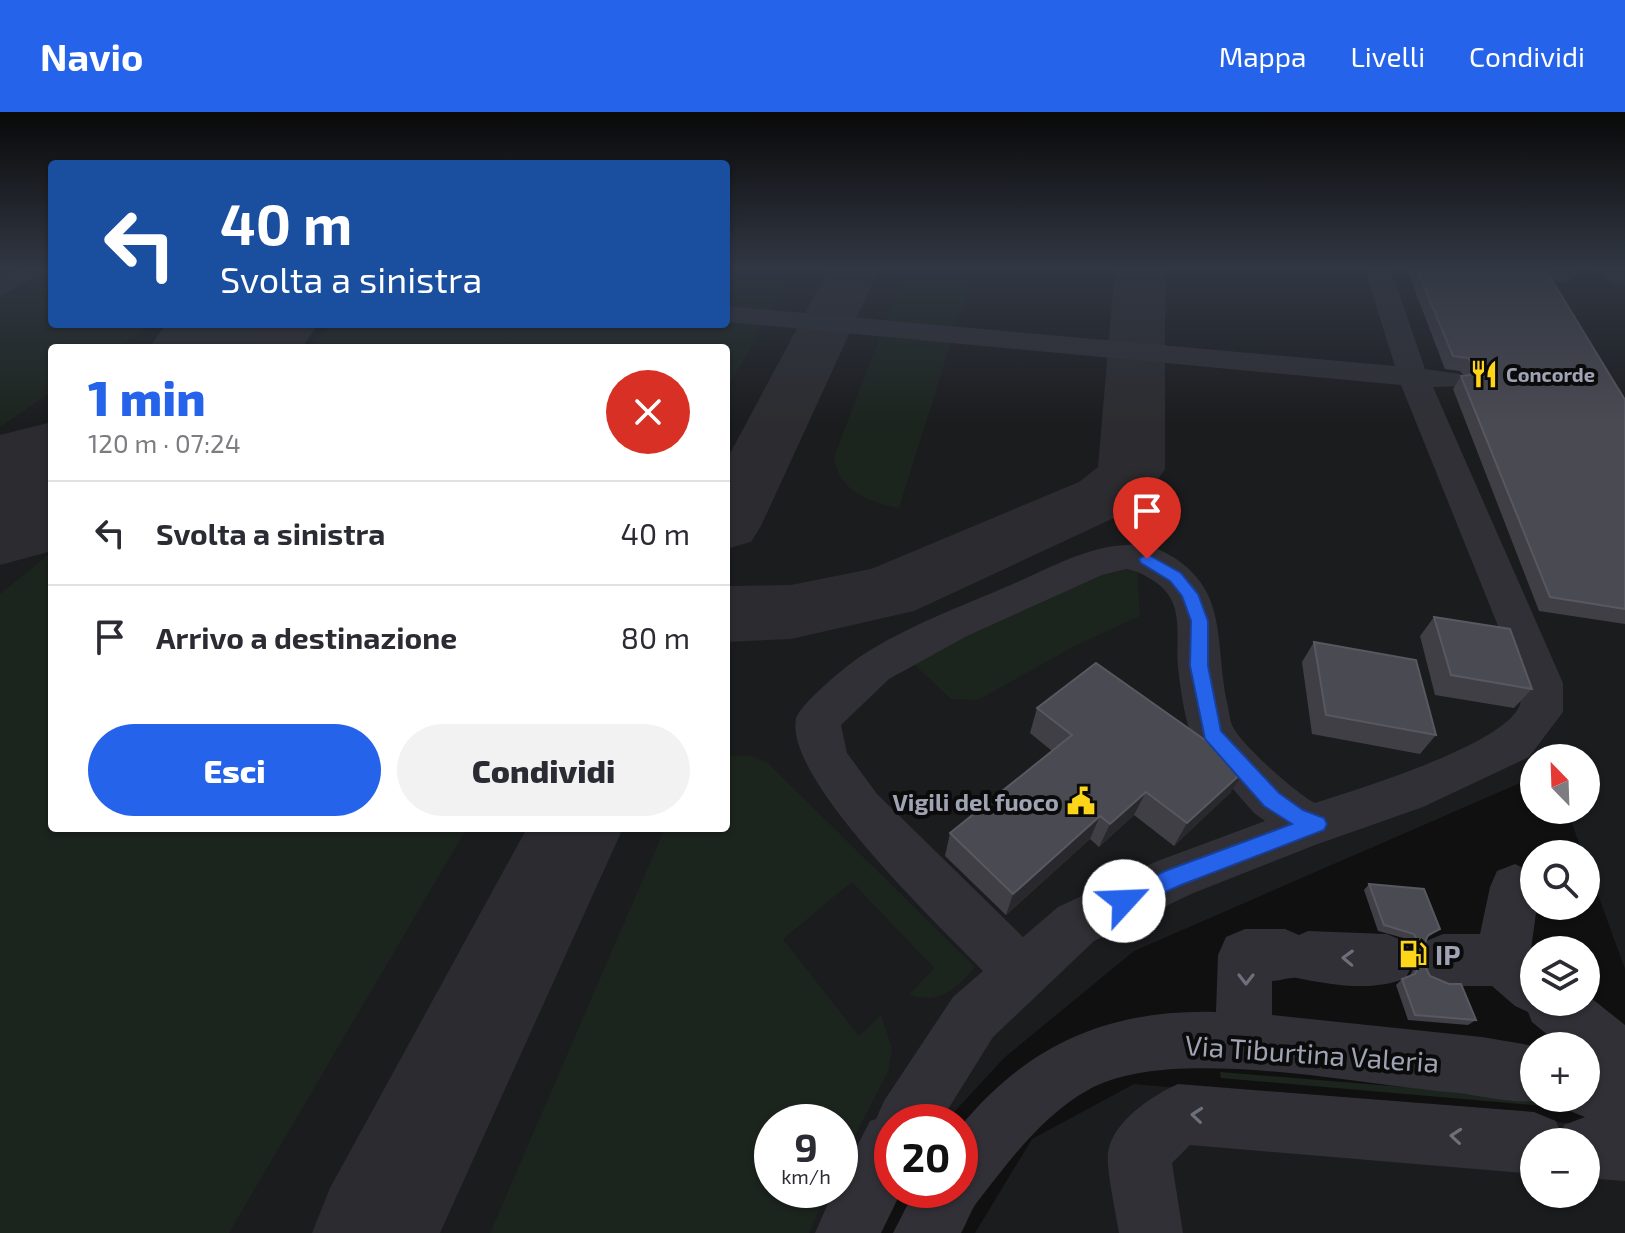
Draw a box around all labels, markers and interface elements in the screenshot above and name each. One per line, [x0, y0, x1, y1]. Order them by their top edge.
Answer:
text: Navio [40, 33, 143, 79]
text: Mappa [1219, 39, 1306, 73]
text: Livelli [1350, 39, 1425, 73]
text: Condividi [1469, 39, 1585, 73]
text: 40 m [220, 189, 352, 256]
icon: left [88, 192, 192, 296]
text: Svolta a sinistra [220, 257, 482, 300]
restaurant icon: Concorde [1469, 359, 1499, 389]
place label: Concorde [1506, 362, 1595, 386]
text: 1 min [88, 368, 206, 426]
button: close [606, 370, 690, 454]
text: 120 m · 07:24 [88, 427, 241, 458]
pin [1113, 477, 1181, 559]
icon: arrive [1125, 489, 1169, 533]
icon: left [88, 511, 132, 555]
text: Svolta a sinistra [156, 515, 385, 551]
text: 40 m [620, 515, 690, 551]
icon: arrive [88, 615, 132, 659]
text: Arrivo a destinazione [156, 619, 457, 655]
text: 80 m [621, 619, 690, 655]
button: Esci [88, 724, 381, 816]
button: Condividi [397, 724, 690, 816]
north arrow [1520, 744, 1600, 824]
map controls [1520, 744, 1600, 1208]
public building icon: Vigili del fuoco [1066, 786, 1096, 816]
place label: Vigili del fuoco [892, 787, 1059, 816]
button: search [1520, 840, 1600, 920]
position arrow [1082, 859, 1166, 943]
button: layers [1520, 936, 1600, 1016]
place label: IP [1435, 937, 1460, 971]
fuel station icon: IP [1398, 939, 1428, 969]
one-way arrow [1341, 950, 1354, 967]
one-way arrow [1237, 973, 1254, 986]
street label: Via Tiburtina Valeria [1184, 1027, 1440, 1079]
button: + [1520, 1032, 1600, 1112]
speed limit sign: 20 [874, 1104, 978, 1208]
one-way arrow [1190, 1107, 1203, 1124]
text: 9 [794, 1122, 818, 1170]
one-way arrow [1449, 1128, 1462, 1145]
button: − [1520, 1128, 1600, 1208]
text: km/h [781, 1164, 831, 1188]

